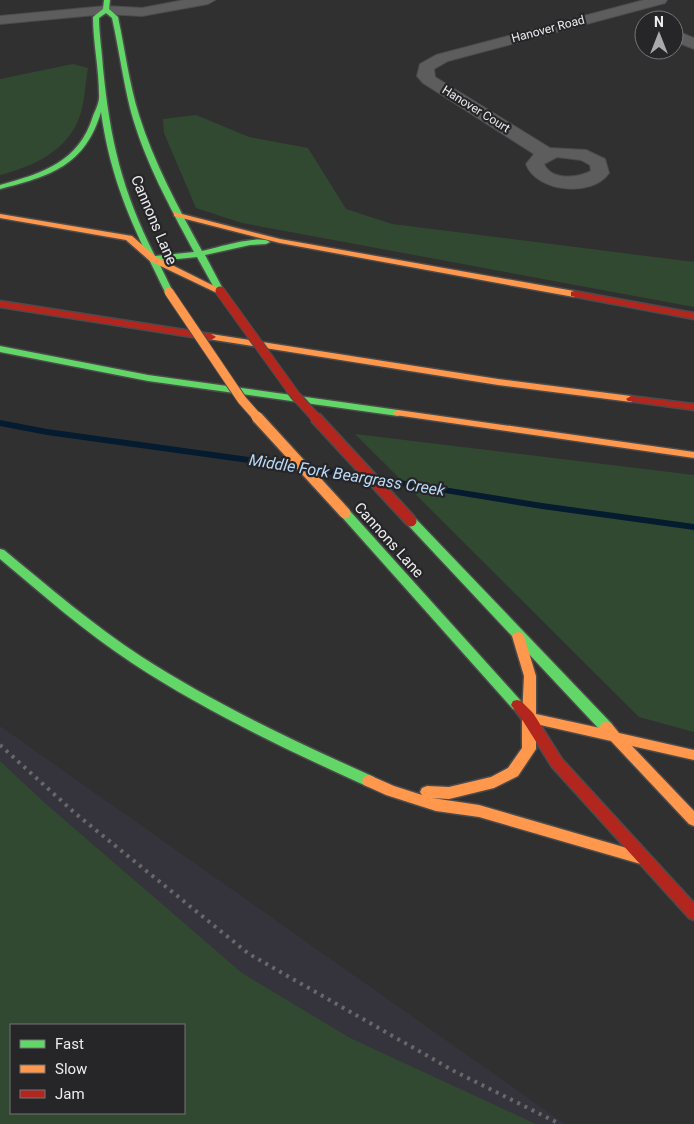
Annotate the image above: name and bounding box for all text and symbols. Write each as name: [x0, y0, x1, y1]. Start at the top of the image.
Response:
north arrow: [634, 10, 684, 60]
street label: Hanover Road: [510, 13, 586, 45]
text: N: [654, 14, 664, 30]
street label: Hanover Court: [440, 83, 512, 135]
street label: Cannons Lane: [127, 173, 181, 267]
water label: Middle Fork Beargrass Creek: [248, 450, 447, 500]
street label: Cannons Lane: [350, 499, 428, 581]
legend: [10, 1024, 185, 1114]
text: Fast: [55, 1035, 84, 1053]
text: Slow: [55, 1060, 87, 1078]
text: Jam: [55, 1085, 85, 1103]

